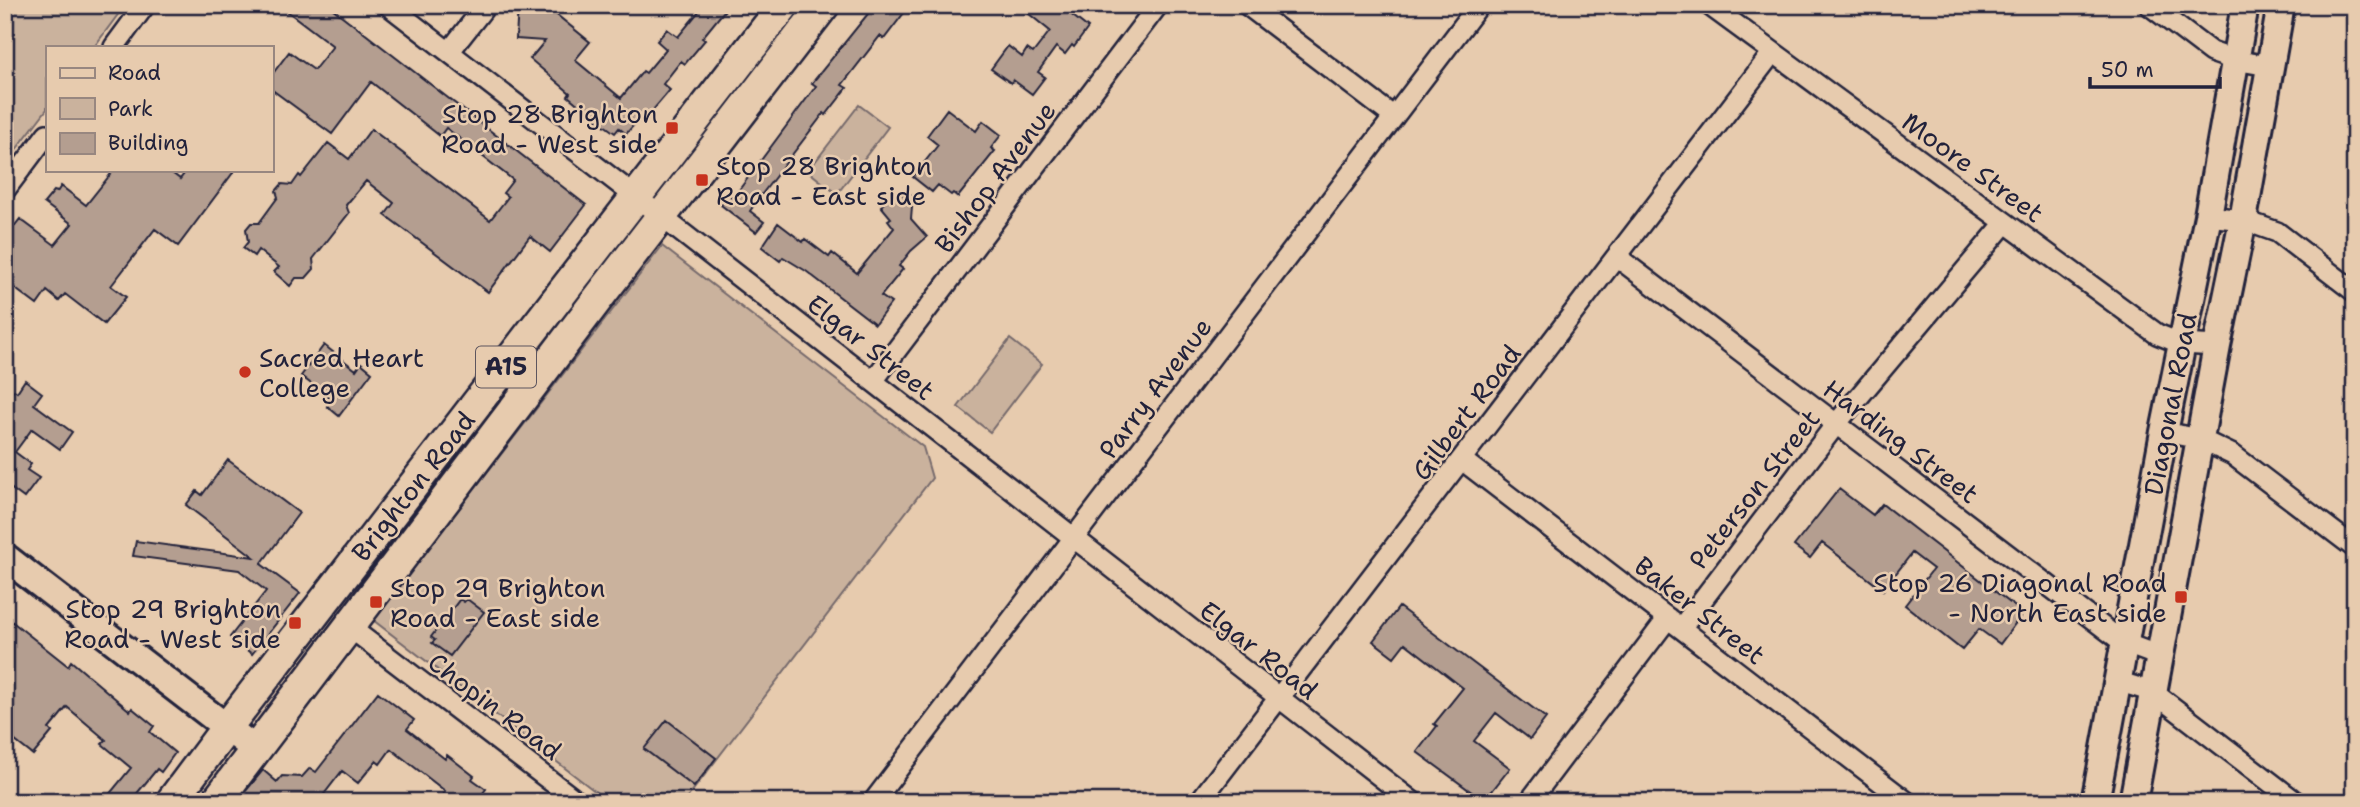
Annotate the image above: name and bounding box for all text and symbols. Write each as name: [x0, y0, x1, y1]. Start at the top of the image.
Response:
legend: [46, 46, 273, 172]
scale bar: [2090, 46, 2220, 90]
text: 50 m: [2101, 56, 2154, 84]
text: Road: [108, 59, 161, 87]
street label: Bishop Avenue: [926, 94, 1064, 260]
text: Park: [108, 95, 153, 123]
place label: Stop 28 Brighton Road - West side: [441, 96, 658, 161]
street label: Moore Street: [1895, 104, 2051, 230]
marker: Stop 28 Brighton Road - West side: [664, 120, 680, 136]
text: Building: [108, 129, 188, 157]
place label: Stop 28 Brighton Road - East side: [716, 148, 932, 213]
marker: Stop 28 Brighton Road - East side: [694, 172, 710, 188]
street label: Elgar Street: [800, 286, 942, 408]
street label: Parry Avenue: [1090, 310, 1220, 466]
street label: Diagonal Road: [2135, 310, 2205, 498]
street label: Gilbert Road: [1403, 337, 1529, 487]
place label: Sacred Heart College: [259, 340, 424, 405]
road number: A15: [476, 346, 536, 388]
marker: Sacred Heart College: [237, 364, 253, 380]
street label: Harding Street: [1816, 371, 1986, 511]
street label: Peterson Street: [1681, 402, 1827, 576]
street label: Brighton Road: [343, 404, 483, 568]
street label: Baker Street: [1627, 548, 1773, 672]
place label: Stop 26 Diagonal Road - North East side: [1873, 565, 2167, 630]
place label: Stop 29 Brighton Road - East side: [390, 570, 605, 635]
marker: Stop 26 Diagonal Road - North East side: [2173, 589, 2189, 605]
place label: Stop 29 Brighton Road - West side: [64, 591, 281, 656]
street label: Elgar Road: [1193, 593, 1325, 707]
marker: Stop 29 Brighton Road - East side: [368, 594, 384, 610]
marker: Stop 29 Brighton Road - West side: [287, 615, 303, 631]
street label: Chopin Road: [421, 644, 569, 768]

